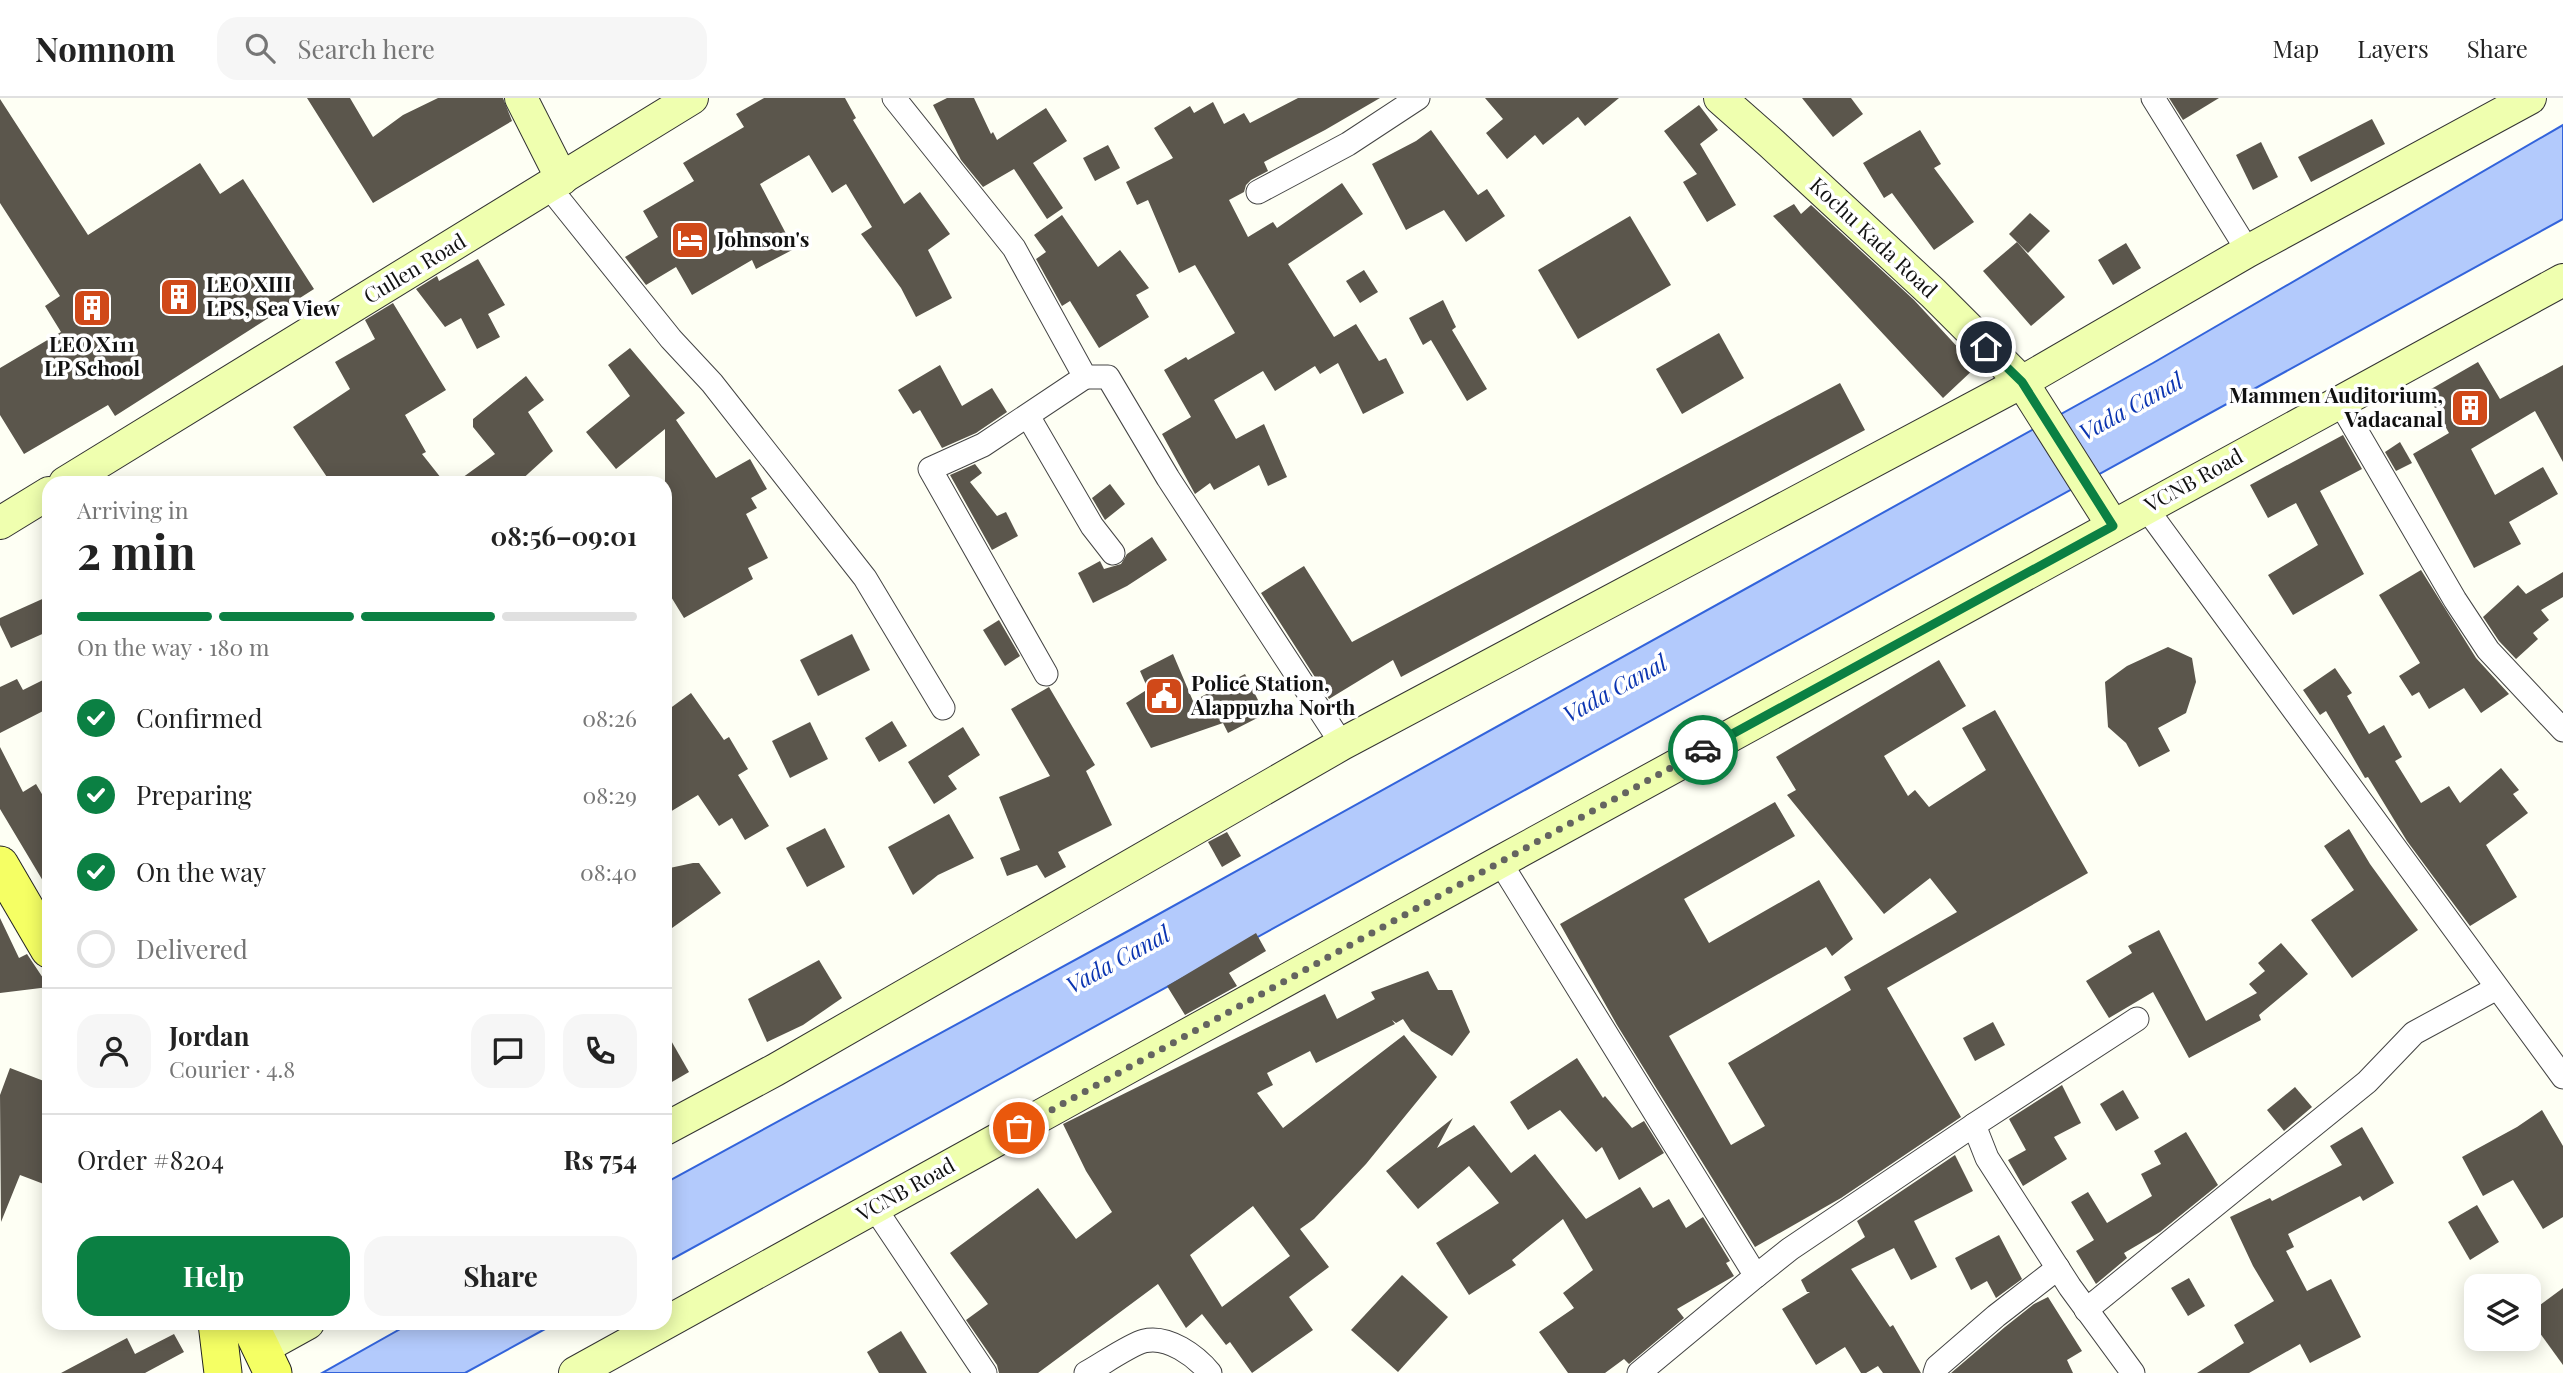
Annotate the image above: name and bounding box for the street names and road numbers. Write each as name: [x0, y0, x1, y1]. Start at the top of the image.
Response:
street label: Kochu Kada Road: [1805, 170, 1944, 303]
street label: Cullen Road: [358, 226, 470, 309]
street label: VCNB Road: [2138, 441, 2247, 518]
street label: VCNB Road: [850, 1150, 959, 1227]

